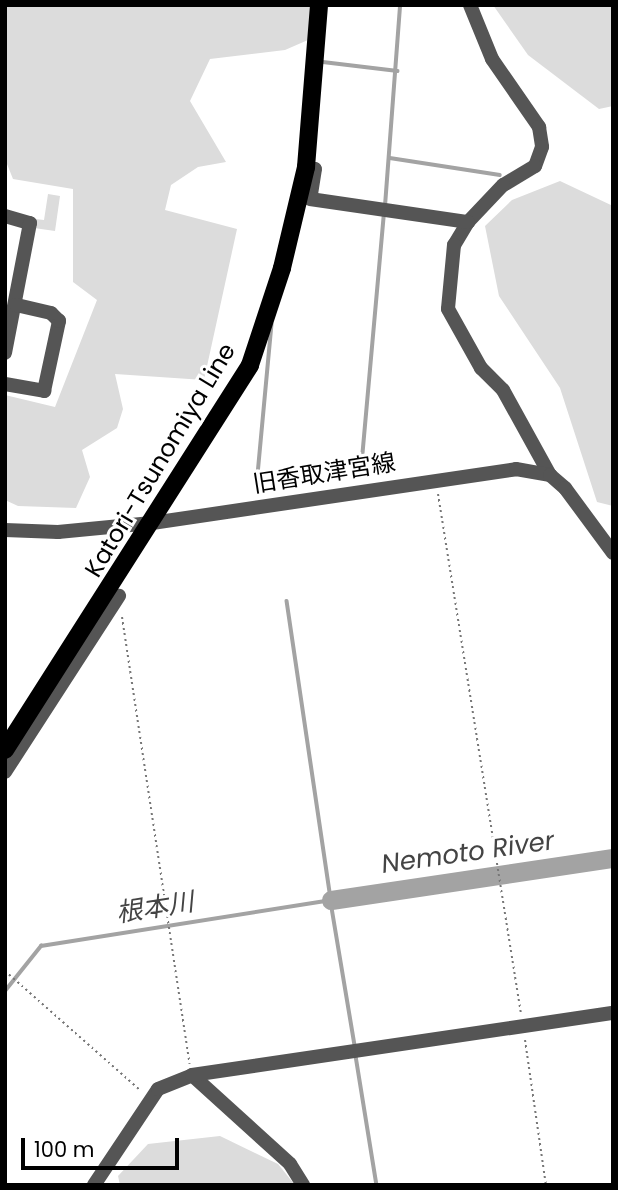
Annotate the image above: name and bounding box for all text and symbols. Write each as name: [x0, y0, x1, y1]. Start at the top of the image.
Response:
street label: Katori-Tsunomiya Line: [79, 338, 241, 582]
street label: 旧香取津宮線: [251, 448, 397, 498]
water label: Nemoto River: [380, 825, 556, 881]
water label: 根本川: [114, 886, 196, 930]
scale bar: [24, 1124, 182, 1168]
text: 100 m: [34, 1135, 94, 1164]

